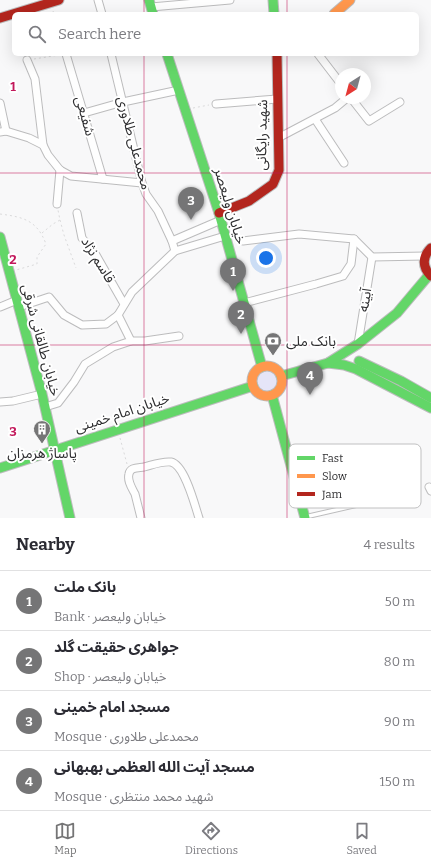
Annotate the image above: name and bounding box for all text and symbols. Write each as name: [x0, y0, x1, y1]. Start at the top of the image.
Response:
search box: [12, 12, 419, 56]
icon: search: [26, 23, 48, 45]
text: Search here: [58, 25, 141, 43]
north arrow: [335, 68, 371, 104]
text: 1: [10, 79, 16, 94]
street label: شفیعی: [71, 94, 99, 138]
street label: محمدعلی طلاوری: [113, 94, 155, 192]
street label: شهید رایگانی: [253, 99, 271, 171]
street label: خیابان ولیعصر: [210, 165, 250, 246]
pin: 3: [178, 187, 204, 220]
street label: قاسم نژاد: [76, 234, 119, 287]
your location: [256, 248, 276, 268]
text: 2: [9, 252, 17, 267]
pin: 1: [220, 258, 246, 291]
street label: خیابان طالقانی شرقی: [18, 282, 64, 398]
street label: آبینه: [355, 286, 375, 313]
pin: 2: [228, 301, 254, 334]
bank icon: بانک ملی: [263, 331, 283, 356]
place label: بانک ملی: [286, 333, 336, 350]
pin: 4: [297, 362, 323, 395]
street label: خیابان امام خمینی: [72, 390, 172, 438]
building icon: پاساژ هرمزان: [32, 419, 52, 444]
text: 3: [9, 424, 17, 439]
legend: [289, 444, 421, 508]
place label: پاساژ هرمزان: [7, 445, 77, 463]
text: Fast: [322, 452, 343, 465]
text: Slow: [322, 470, 347, 483]
text: Jam: [321, 488, 342, 501]
text: Nearby: [16, 534, 75, 555]
text: 4 results: [363, 537, 415, 552]
text: بانک ملت: [54, 578, 116, 596]
text: 1: [26, 594, 32, 609]
text: 50 m: [385, 594, 415, 609]
text: Bank · خیابان ولیعصر: [54, 609, 166, 624]
text: جواهری حقیقت گلد: [54, 638, 179, 656]
text: 2: [25, 654, 33, 669]
text: 80 m: [384, 654, 415, 669]
text: Shop · خیابان ولیعصر: [54, 669, 166, 684]
text: مسجد امام خمینی: [54, 698, 170, 716]
text: 3: [25, 714, 33, 729]
text: 90 m: [384, 714, 415, 729]
text: Mosque · محمدعلی طلاوری: [54, 729, 199, 744]
text: مسجد آیت الله العظمی بهبهانی: [54, 758, 255, 776]
text: 4: [25, 774, 33, 789]
text: 150 m: [379, 774, 415, 789]
text: Mosque · شهید محمد منتظری: [54, 789, 213, 804]
tab: Map: [54, 820, 76, 857]
tab: Directions: [185, 820, 238, 857]
tab: Saved: [346, 820, 377, 857]

